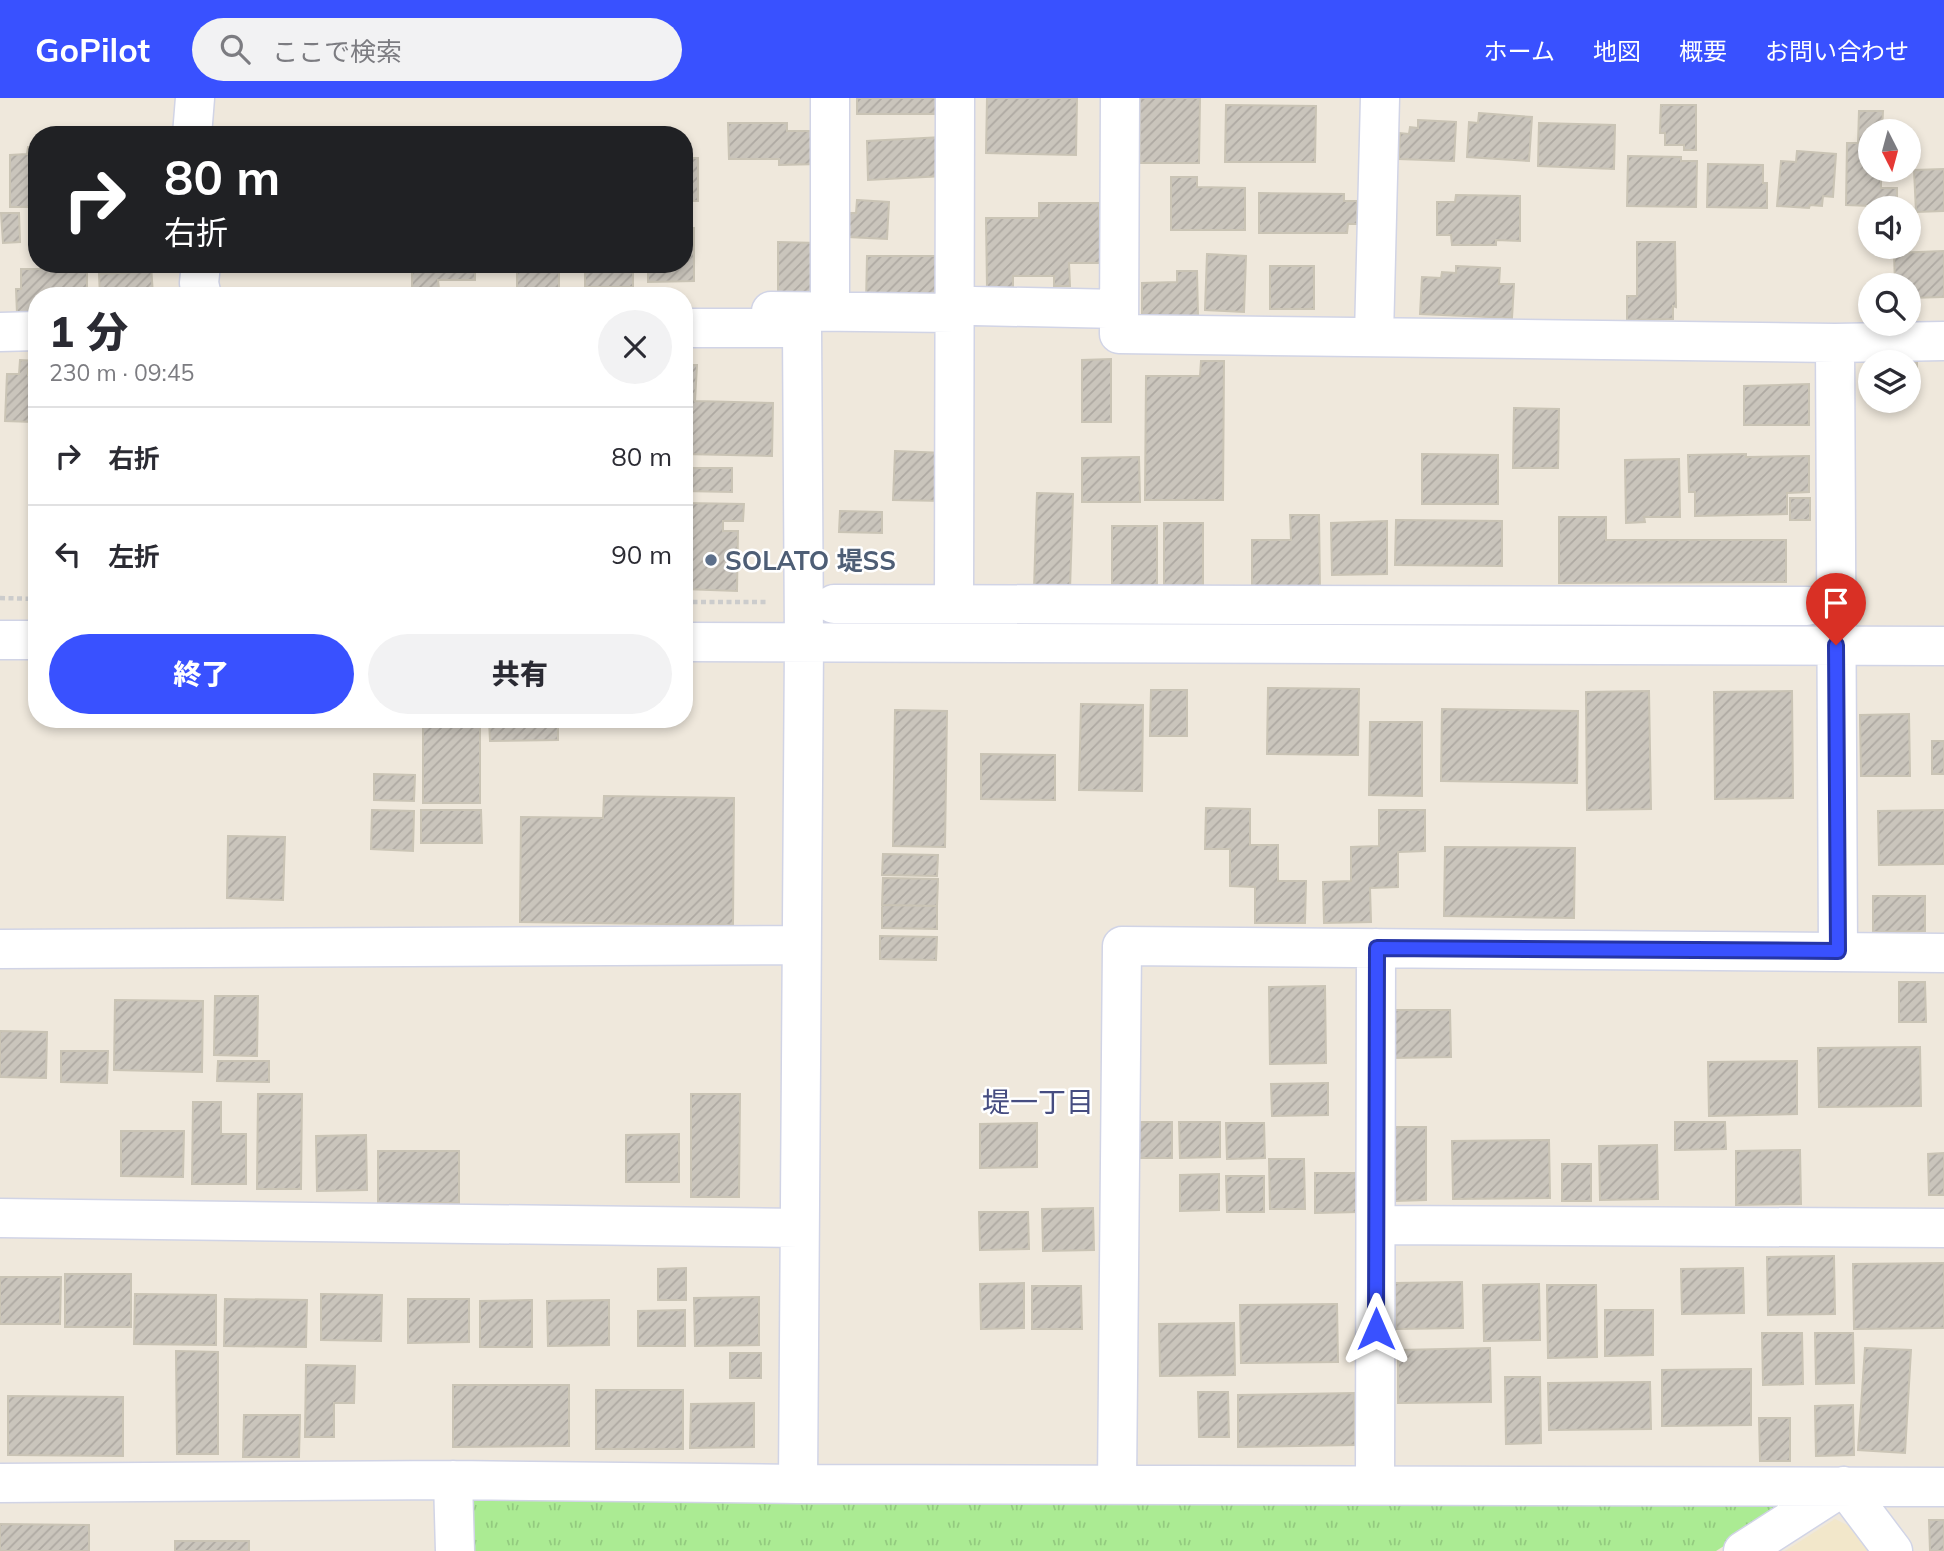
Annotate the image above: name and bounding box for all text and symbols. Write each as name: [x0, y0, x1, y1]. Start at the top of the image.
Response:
search box: [192, 18, 682, 81]
text: GoPilot: [35, 29, 150, 70]
icon: search: [216, 30, 254, 68]
text: ここで検索: [272, 35, 402, 68]
text: ホーム: [1484, 36, 1555, 66]
text: 地図: [1593, 36, 1641, 66]
text: 概要: [1679, 36, 1727, 66]
text: お問い合わせ: [1765, 36, 1909, 66]
north arrow: [1858, 119, 1922, 182]
map controls: [1858, 119, 1921, 413]
text: 80 m: [164, 146, 280, 207]
icon: right: [49, 154, 140, 245]
button: sound: [1858, 196, 1921, 259]
text: 右折: [164, 212, 228, 252]
button: search: [1858, 273, 1921, 336]
text: 1 分: [49, 305, 128, 358]
button: close: [598, 310, 672, 384]
button: layers: [1858, 350, 1921, 413]
text: 230 m · 09:45: [49, 358, 194, 387]
icon: right: [49, 437, 87, 475]
text: 80 m: [611, 440, 672, 473]
text: 右折: [108, 442, 160, 475]
icon: left: [49, 535, 87, 573]
text: 90 m: [611, 538, 672, 571]
text: 左折: [108, 540, 160, 573]
place label: SOLATO 堤SS: [725, 544, 896, 577]
marker: SOLATO 堤SS: [703, 552, 719, 568]
pin: [1806, 573, 1866, 645]
icon: arrive: [1817, 584, 1855, 622]
button: 終了: [49, 634, 354, 714]
button: 共有: [368, 634, 672, 714]
district label: 堤一丁目: [982, 1084, 1094, 1119]
position arrow: [1339, 1292, 1413, 1366]

